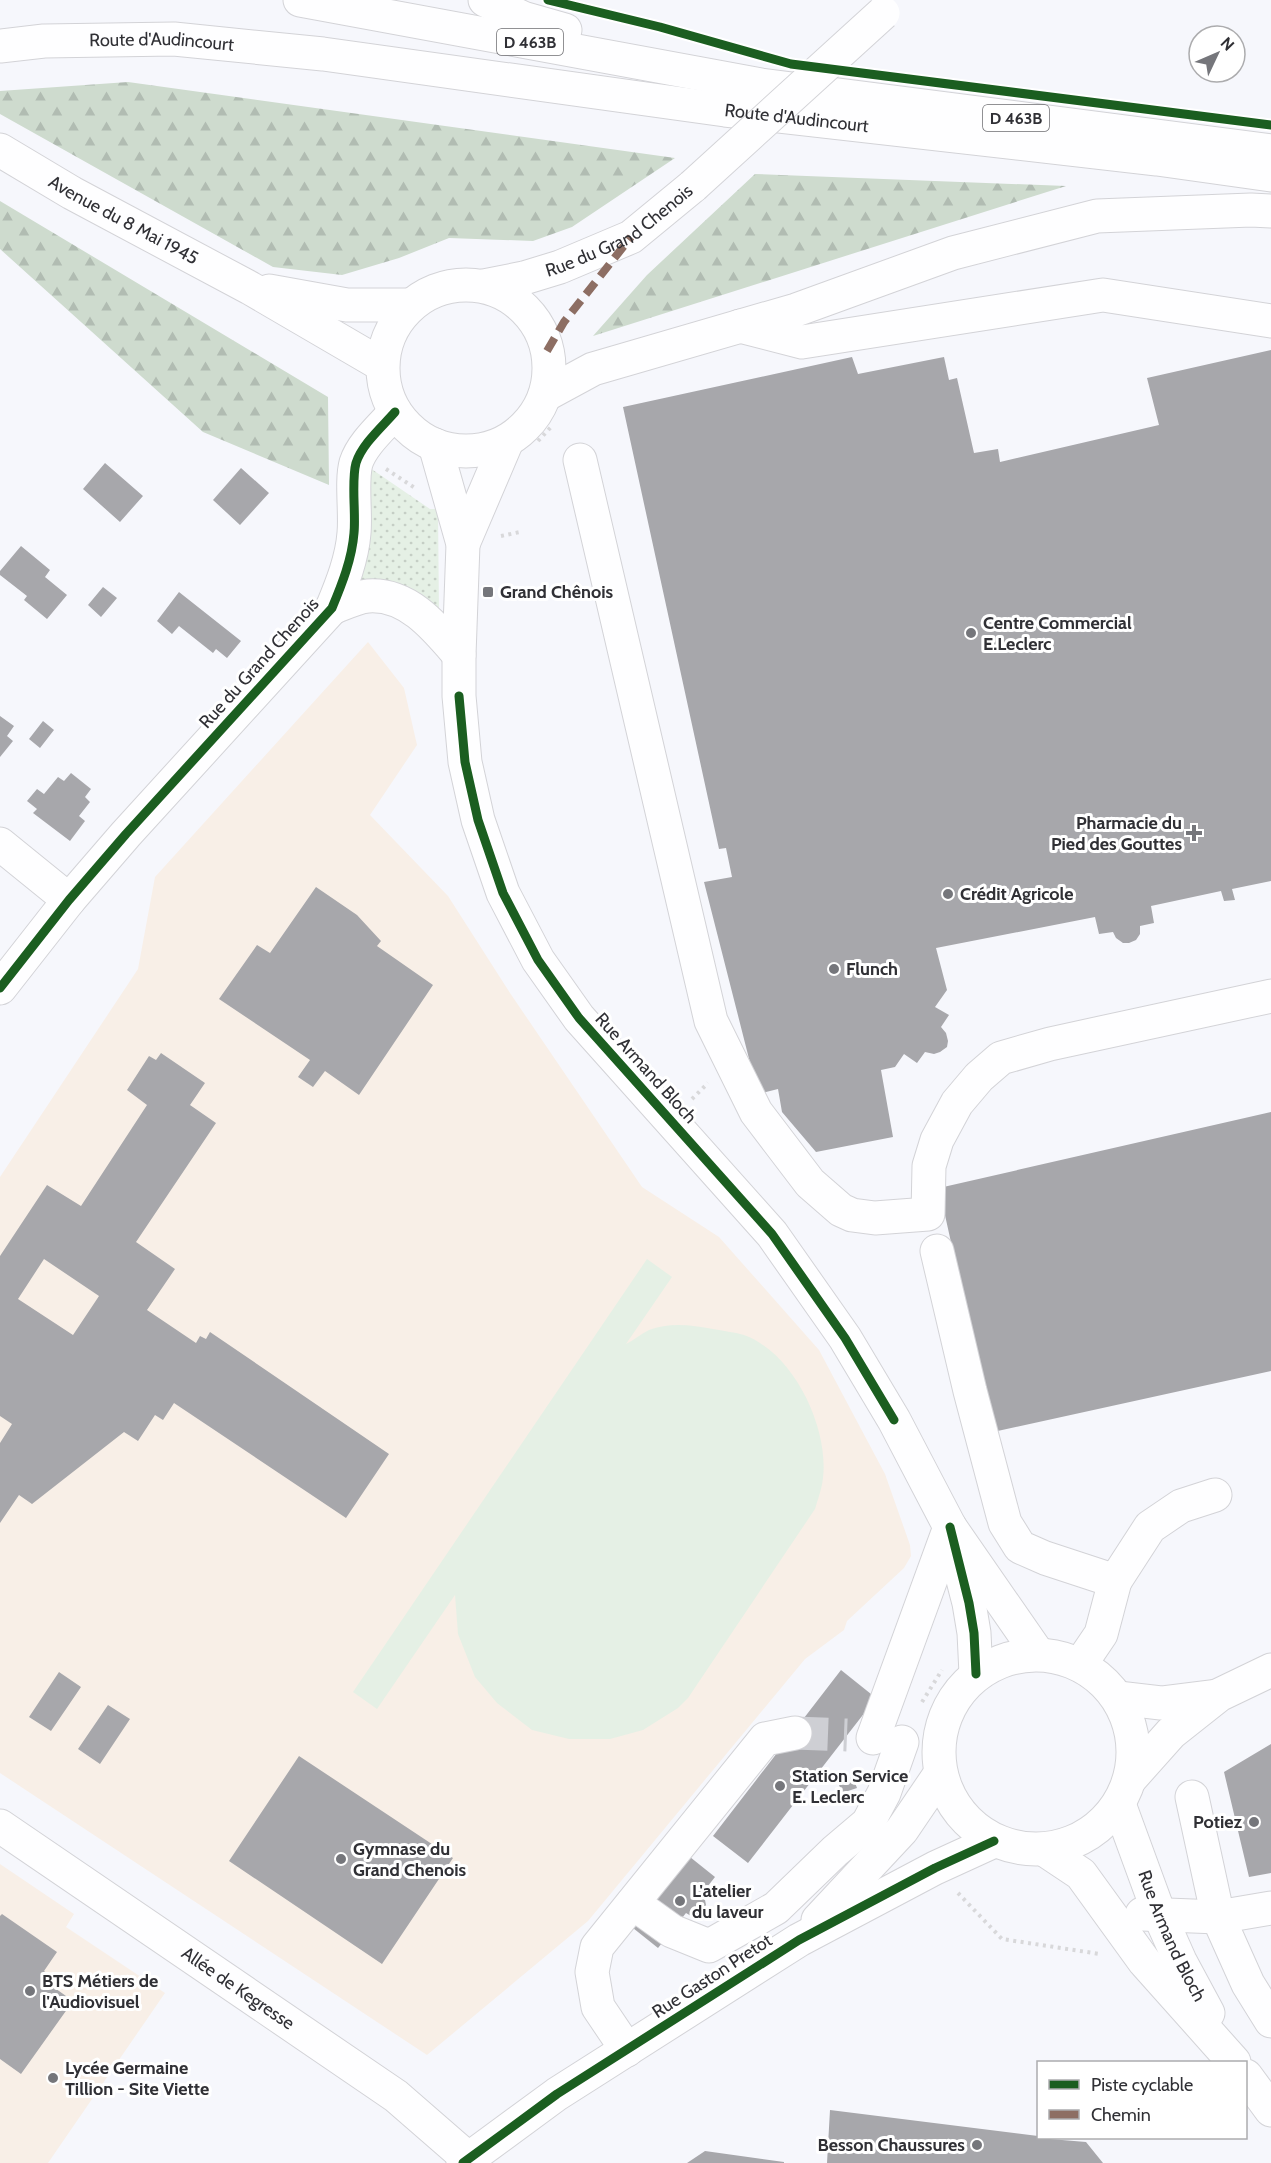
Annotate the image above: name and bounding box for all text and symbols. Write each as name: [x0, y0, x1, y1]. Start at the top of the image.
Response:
north arrow: [1187, 24, 1247, 84]
street label: Route d'Audincourt: [89, 28, 235, 56]
road number: D 463B: [497, 29, 563, 55]
text: N: [1217, 33, 1238, 55]
street label: Route d'Audincourt: [723, 99, 870, 137]
road number: D 463B: [983, 105, 1049, 131]
street label: Avenue du 8 Mai 1945: [45, 171, 202, 269]
street label: Rue du Grand Chenois: [543, 180, 697, 282]
place label: Grand Chênois: [500, 581, 614, 603]
marker: Grand Chênois: [481, 585, 495, 599]
street label: Rue du Grand Chenois: [194, 593, 324, 733]
place label: Centre Commercial E.Leclerc: [983, 612, 1132, 655]
marker: Centre Commercial E.Leclerc: [964, 626, 978, 640]
place label: Pharmacie du Pied des Gouttes: [1051, 812, 1182, 855]
marker: Pharmacie du Pied des Gouttes: [1187, 826, 1201, 840]
place label: Crédit Agricole: [960, 883, 1074, 905]
marker: Crédit Agricole: [941, 887, 955, 901]
place label: Flunch: [846, 958, 898, 980]
marker: Flunch: [827, 962, 841, 976]
street label: Rue Armand Bloch: [591, 1008, 701, 1128]
place label: Station Service E. Leclerc: [792, 1765, 908, 1808]
marker: Station Service E. Leclerc: [773, 1779, 787, 1793]
place label: Potiez: [1193, 1811, 1242, 1833]
marker: Potiez: [1247, 1815, 1261, 1829]
place label: Gymnase du Grand Chenois: [353, 1838, 467, 1881]
marker: Gymnase du Grand Chenois: [334, 1852, 348, 1866]
street label: Rue Armand Bloch: [1133, 1867, 1211, 2005]
place label: L'atelier du laveur: [692, 1880, 764, 1923]
marker: L'atelier du laveur: [673, 1894, 687, 1908]
street label: Rue Gaston Pretot: [648, 1929, 776, 2023]
street label: Allée de Kegresse: [177, 1942, 299, 2034]
place label: BTS Métiers de l'Audiovisuel: [42, 1970, 158, 2013]
marker: BTS Métiers de l'Audiovisuel: [23, 1984, 37, 1998]
place label: Lycée Germaine Tillion - Site Viette: [65, 2057, 209, 2100]
legend: [1037, 2061, 1247, 2139]
marker: Lycée Germaine Tillion - Site Viette: [46, 2071, 60, 2085]
text: Piste cyclable: [1091, 2074, 1193, 2096]
text: Chemin: [1091, 2104, 1151, 2126]
place label: Besson Chaussures: [817, 2134, 965, 2156]
marker: Besson Chaussures: [970, 2138, 984, 2152]

